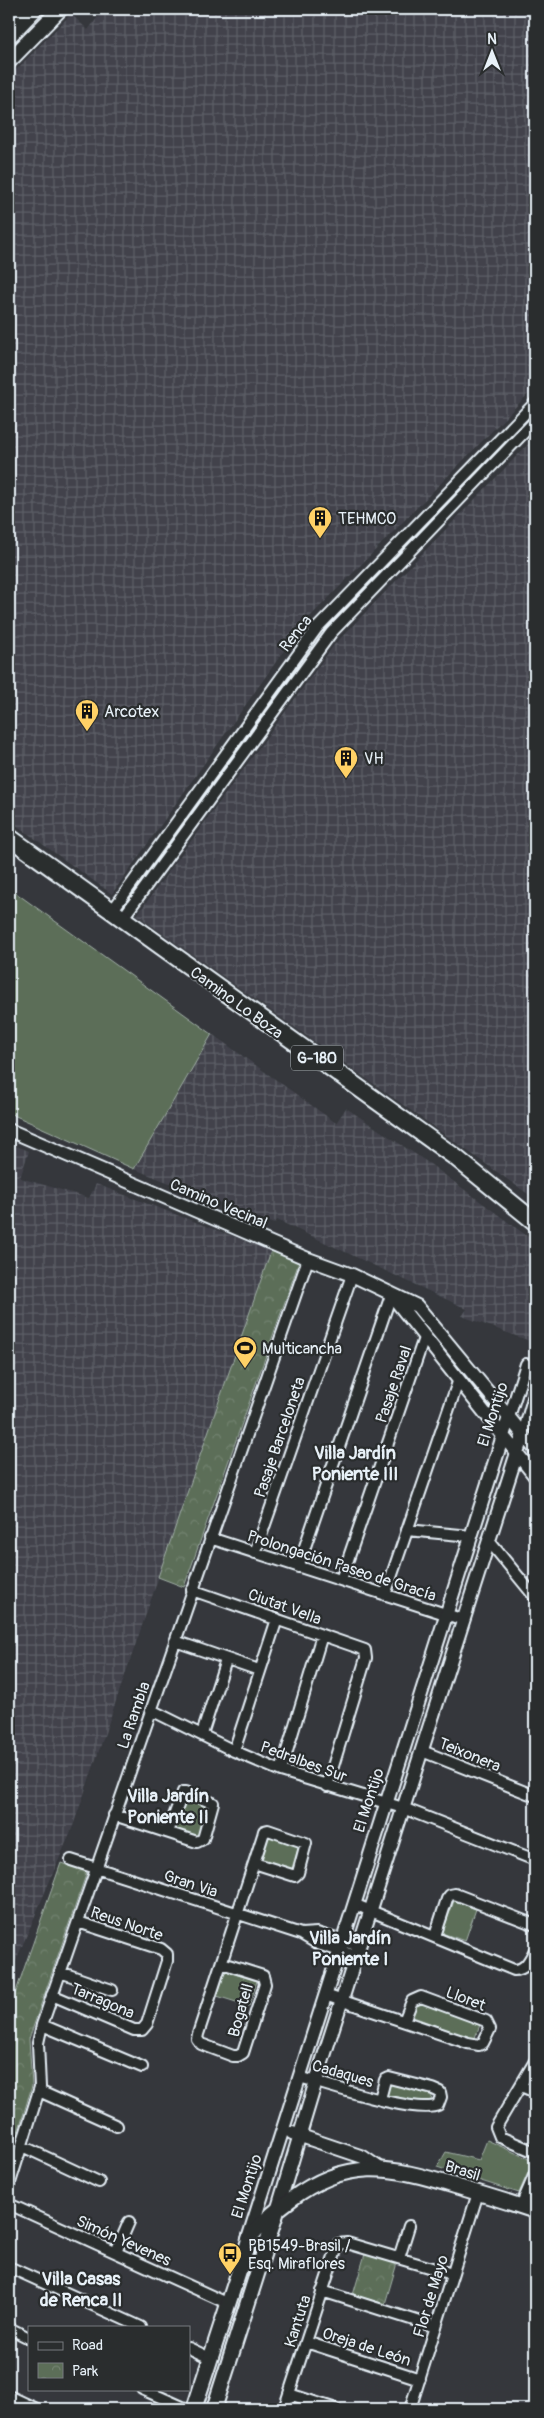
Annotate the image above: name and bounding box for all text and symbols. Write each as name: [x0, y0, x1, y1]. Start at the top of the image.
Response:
north arrow: [466, 28, 516, 78]
text: N: [487, 31, 497, 48]
building icon: TEHMCO: [307, 505, 333, 539]
place label: TEHMCO: [338, 509, 396, 529]
street label: Renca: [275, 611, 316, 656]
building icon: Arcotex: [74, 698, 100, 732]
place label: Arcotex: [104, 702, 159, 722]
building icon: VH: [333, 745, 359, 779]
place label: VH: [364, 749, 384, 769]
street label: Camino Lo Boza: [186, 962, 287, 1043]
road number: G-180: [291, 1046, 343, 1070]
street label: Camino Vecinal: [167, 1174, 270, 1233]
sports icon: Multicancha: [232, 1335, 258, 1369]
place label: Multicancha: [262, 1339, 342, 1359]
street label: Pasaje Raval: [371, 1343, 416, 1426]
street label: Pasaje Barceloneta: [250, 1374, 310, 1500]
street label: El Montijo: [473, 1379, 513, 1449]
district label: Villa Jardín Poniente III: [312, 1442, 398, 1486]
street label: Prolongación Paseo de Gracía: [245, 1526, 439, 1606]
street label: Ciutat Vella: [245, 1584, 324, 1629]
street label: La Rambla: [113, 1679, 155, 1752]
street label: Teixonera: [436, 1733, 504, 1776]
street label: Pedralbes Sur: [257, 1737, 350, 1787]
street label: El Montijo: [349, 1765, 389, 1835]
district label: Villa Jardín Poniente II: [127, 1785, 209, 1829]
street label: Gran Via: [161, 1866, 220, 1902]
street label: Reus Norte: [88, 1902, 166, 1946]
district label: Villa Jardín Poniente I: [309, 1927, 391, 1971]
street label: Tarragona: [68, 1979, 137, 2023]
street label: Bogatell: [224, 1981, 258, 2039]
street label: Lloret: [443, 1982, 489, 2016]
street label: Cadaques: [310, 2056, 376, 2092]
street label: El Montijo: [227, 2151, 267, 2221]
street label: Brasil: [443, 2156, 483, 2186]
street label: Simón Yevenes: [73, 2211, 174, 2271]
place label: PB1549-Brasil / Esq. Miraflores: [248, 2236, 351, 2274]
bus stop icon: PB1549-Brasil / Esq. Miraflores: [217, 2241, 243, 2275]
street label: Flor de Mayo: [409, 2252, 453, 2340]
district label: Villa Casas de Renca II: [40, 2268, 122, 2312]
street label: Kantuta: [280, 2293, 316, 2350]
street label: Oreja de León: [320, 2323, 414, 2371]
legend: [28, 2326, 190, 2390]
text: Road: [72, 2336, 103, 2355]
text: Park: [72, 2362, 99, 2381]

